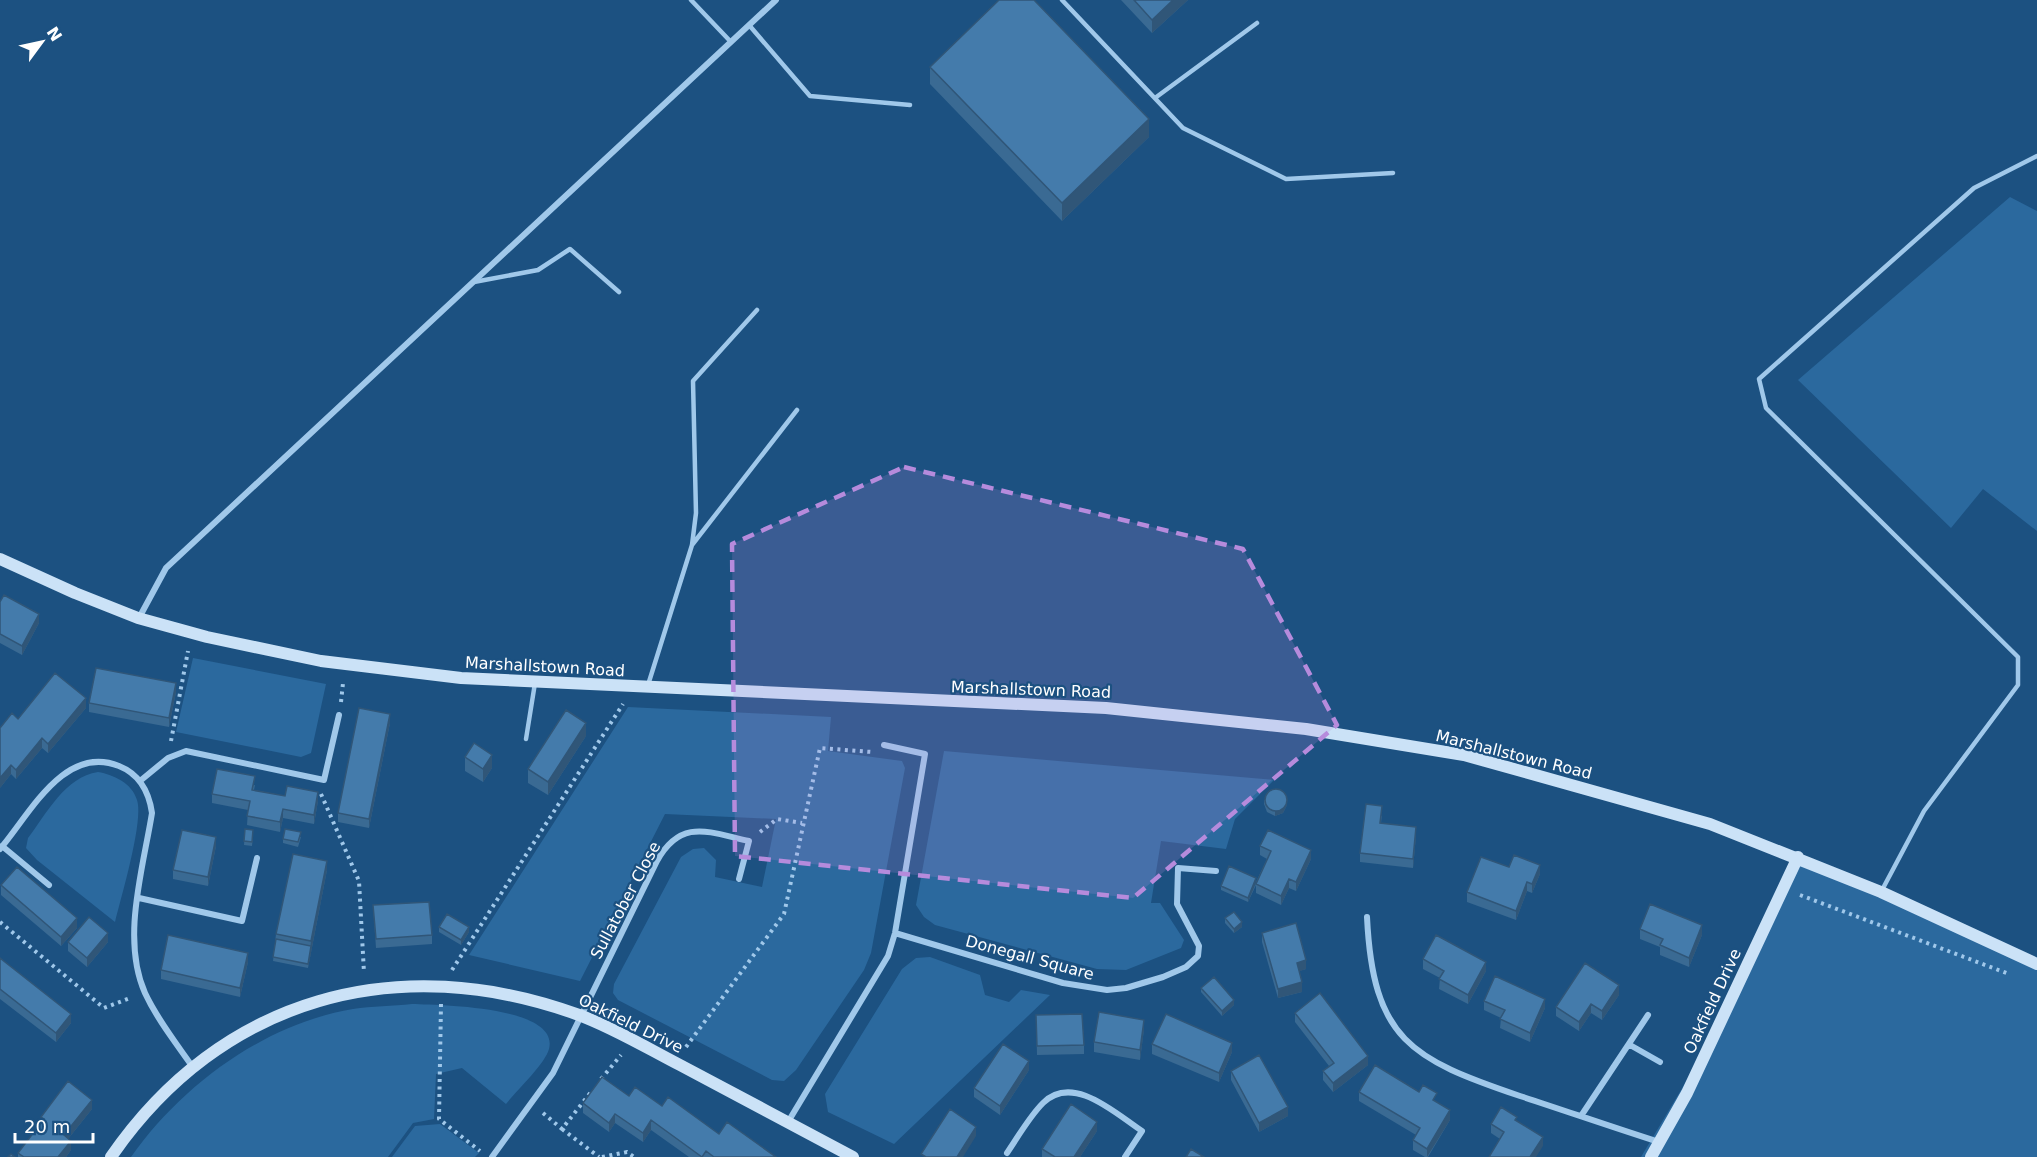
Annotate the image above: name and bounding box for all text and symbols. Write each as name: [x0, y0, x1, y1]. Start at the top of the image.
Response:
north arrow: [12, 12, 72, 72]
text: N: [43, 23, 66, 45]
street label: Marshallstown Road: [464, 653, 625, 680]
street label: Marshallstown Road: [951, 677, 1111, 702]
street label: Marshallstown Road: [1434, 726, 1594, 783]
street label: Sullatober Close: [586, 838, 664, 962]
street label: Donegall Square: [963, 931, 1096, 984]
street label: Oakfield Drive: [1680, 946, 1745, 1057]
street label: Oakfield Drive: [575, 990, 686, 1057]
scale bar: [15, 1106, 93, 1144]
text: 20 m: [24, 1116, 70, 1137]

